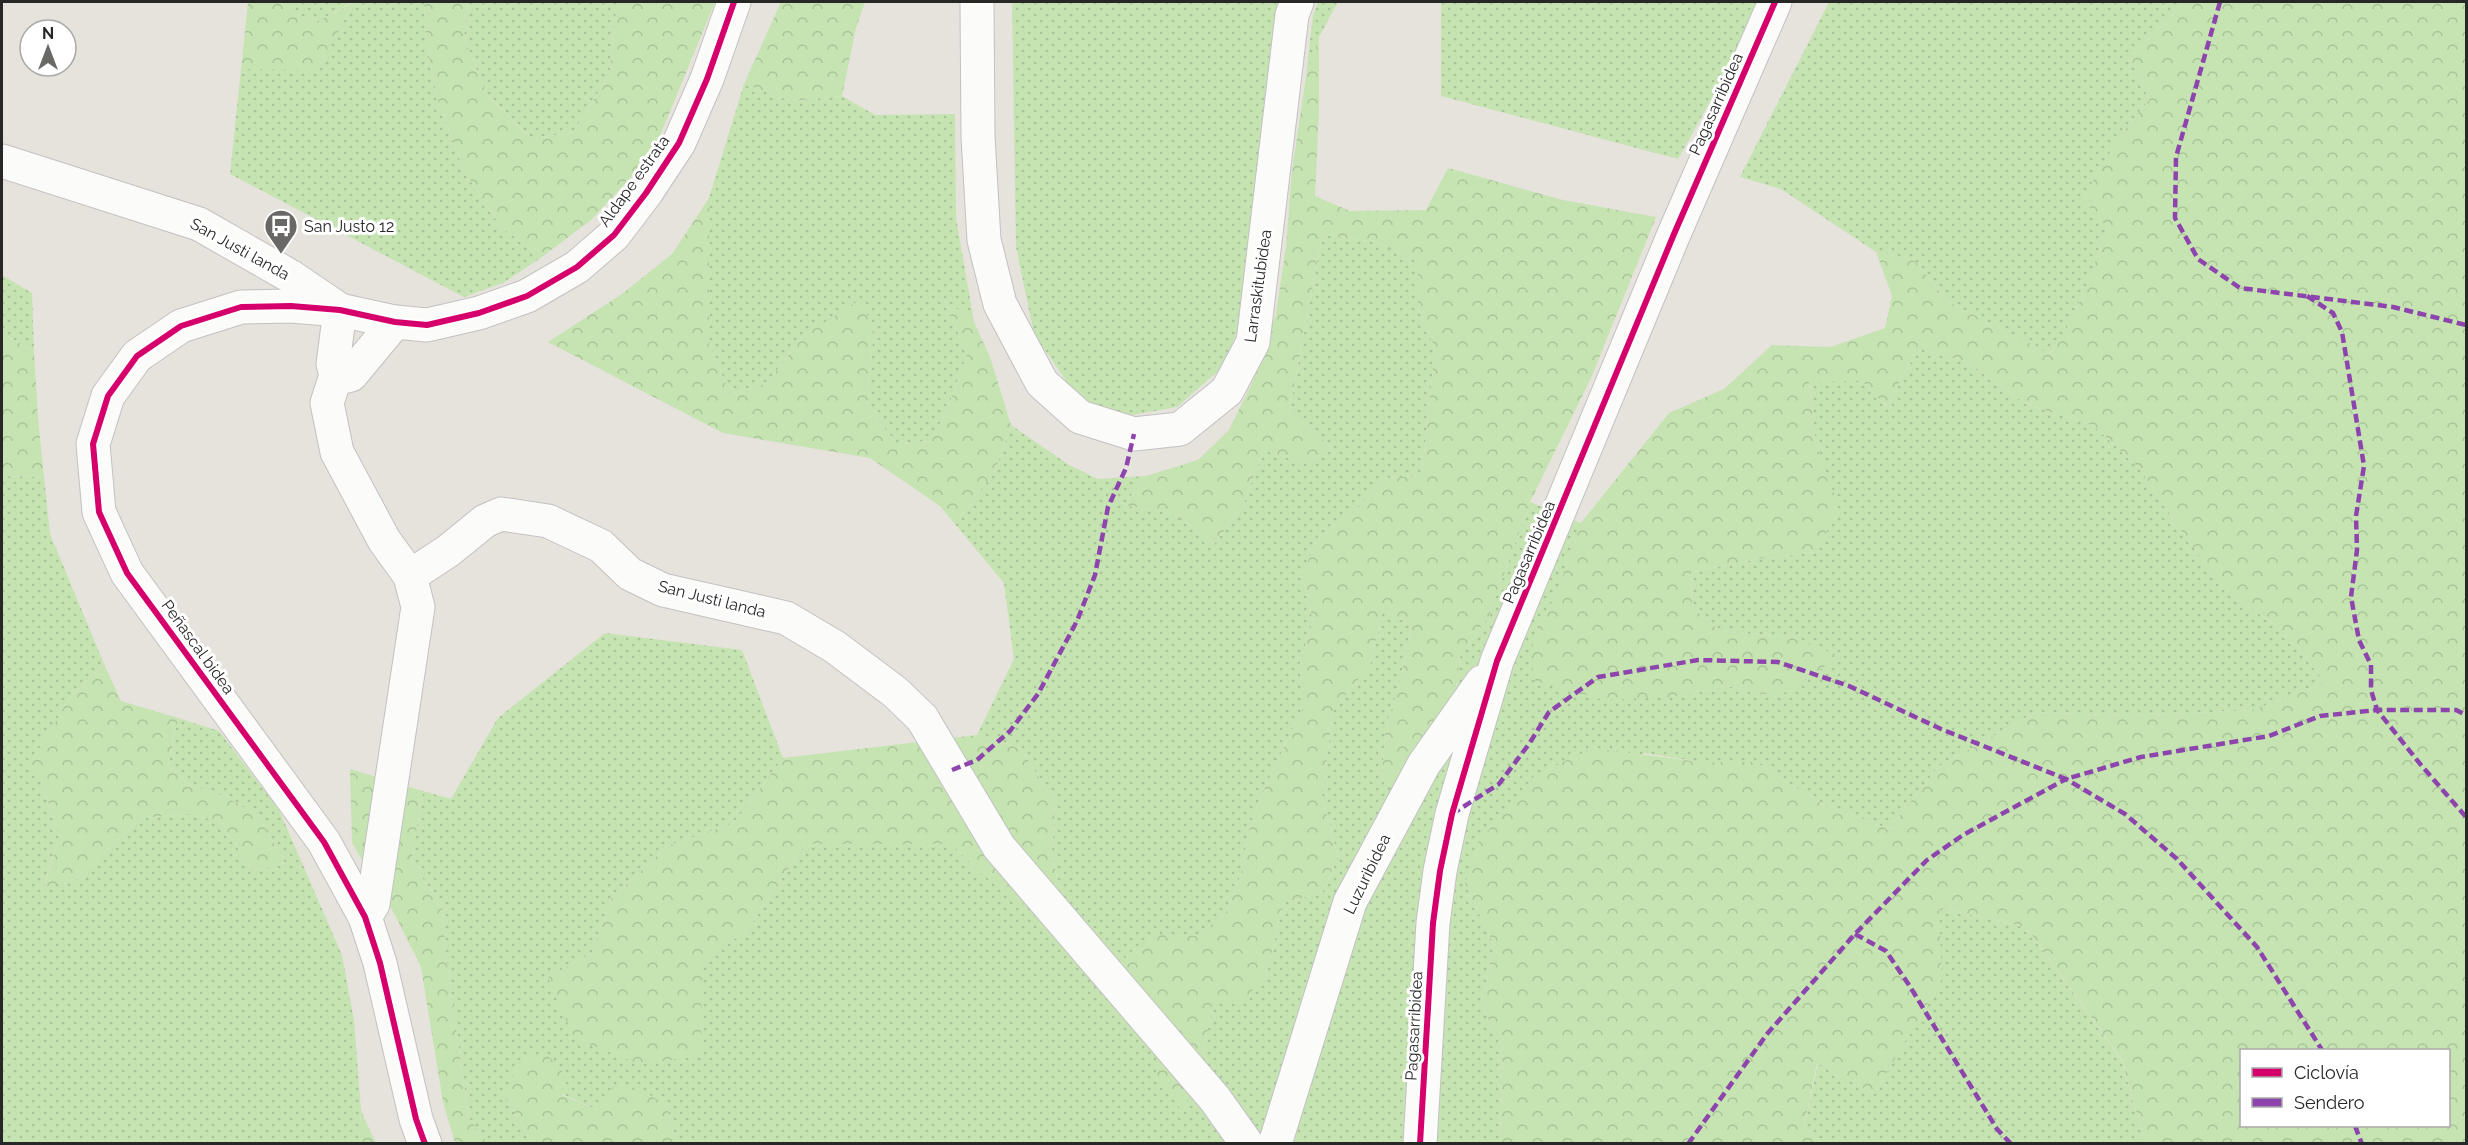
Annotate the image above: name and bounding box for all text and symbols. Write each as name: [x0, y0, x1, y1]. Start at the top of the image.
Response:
north arrow: [18, 18, 78, 78]
text: N: [42, 24, 54, 43]
street label: Pagasarribidea: [1685, 50, 1747, 158]
street label: Aldape estrata: [595, 132, 673, 230]
bus stop icon: San Justo 12: [263, 208, 299, 255]
street label: San Justi landa: [187, 214, 293, 284]
place label: San Justo 12: [304, 217, 394, 236]
street label: Larraskitubidea: [1241, 228, 1275, 344]
street label: Pagasarribidea: [1499, 498, 1559, 606]
street label: San Justi landa: [656, 576, 768, 622]
street label: Peñascal bidea: [157, 596, 239, 698]
street label: Luzuribidea: [1339, 831, 1395, 917]
street label: Pagasarribidea: [1402, 971, 1426, 1081]
legend: [2240, 1049, 2450, 1127]
text: Ciclovía: [2294, 1062, 2359, 1083]
text: Sendero: [2294, 1092, 2365, 1113]

